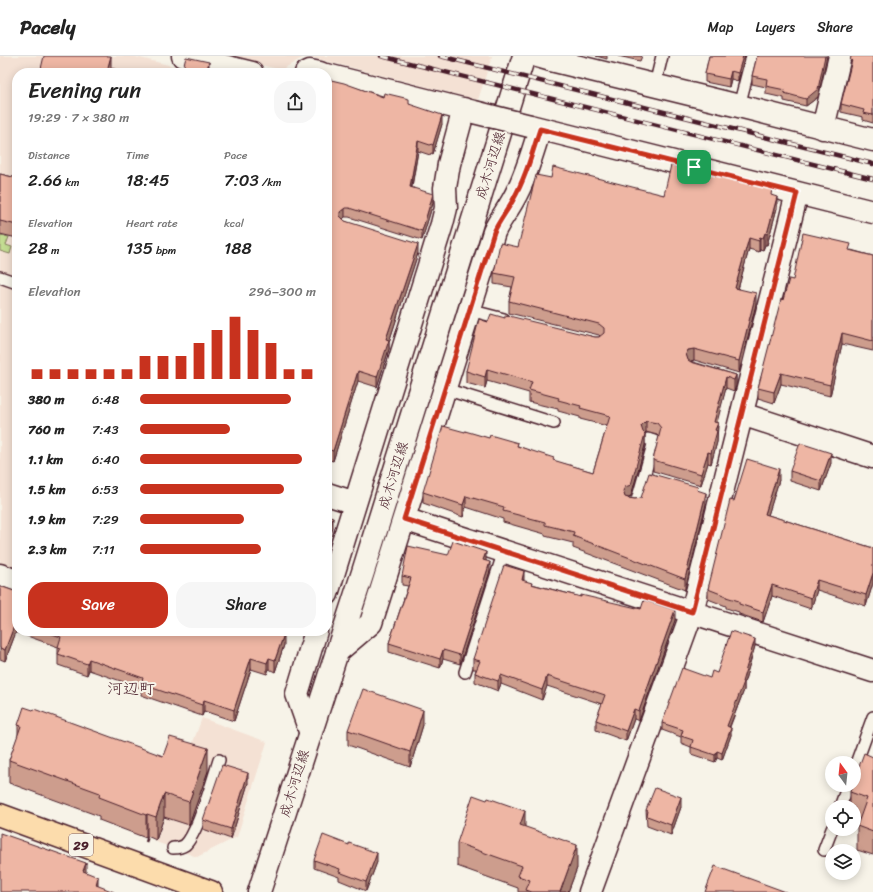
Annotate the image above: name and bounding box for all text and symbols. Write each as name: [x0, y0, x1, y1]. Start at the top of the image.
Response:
text: Pacely: [20, 11, 75, 44]
text: Map: [708, 15, 733, 40]
text: Layers: [755, 15, 795, 40]
text: Share: [817, 15, 853, 40]
text: Evening run: [28, 71, 141, 110]
button: share: [274, 81, 316, 123]
text: 19:29 · 7 × 380 m: [28, 106, 129, 129]
street label: 成木河辺線: [468, 128, 513, 202]
text: Distance: [28, 146, 70, 165]
text: Time: [126, 146, 149, 165]
text: Pace: [224, 146, 247, 165]
pin: [677, 150, 711, 184]
icon: arrive: [683, 156, 705, 178]
text: 2.66: [28, 165, 62, 195]
text: 18:45: [126, 165, 170, 195]
text: 7:03: [224, 165, 259, 195]
text: km: [62, 173, 79, 192]
text: /km: [259, 173, 282, 192]
text: Elevation: [28, 214, 73, 233]
text: Heart rate: [126, 214, 178, 233]
text: kcal: [224, 214, 244, 233]
text: 28: [28, 233, 48, 263]
text: 135: [126, 233, 153, 263]
text: 188: [224, 233, 252, 263]
text: m: [48, 241, 59, 260]
text: bpm: [153, 241, 176, 260]
text: Elevation: [28, 280, 81, 303]
text: 296–300 m: [249, 280, 316, 303]
text: 380 m: [28, 388, 65, 411]
text: 6:48: [92, 388, 119, 411]
text: 760 m: [28, 418, 64, 441]
text: 7:43: [92, 418, 119, 441]
street label: 成木河辺線: [371, 438, 416, 512]
text: 1.1 km: [28, 448, 63, 471]
text: 6:40: [92, 448, 120, 471]
text: 1.5 km: [28, 478, 66, 501]
text: 6:53: [92, 478, 118, 501]
text: 1.9 km: [28, 508, 66, 531]
text: 7:29: [92, 508, 119, 531]
text: 2.3 km: [28, 538, 67, 561]
text: 7:11: [92, 538, 115, 561]
button: Save: [28, 582, 168, 628]
button: Share: [176, 582, 316, 628]
district label: 河辺町: [107, 674, 155, 703]
street label: 成木河辺線: [272, 746, 317, 820]
north arrow: [825, 756, 861, 792]
map controls: [825, 756, 861, 880]
button: locate: [825, 800, 861, 836]
road number: 29: [69, 834, 93, 856]
button: layers: [825, 844, 861, 880]

